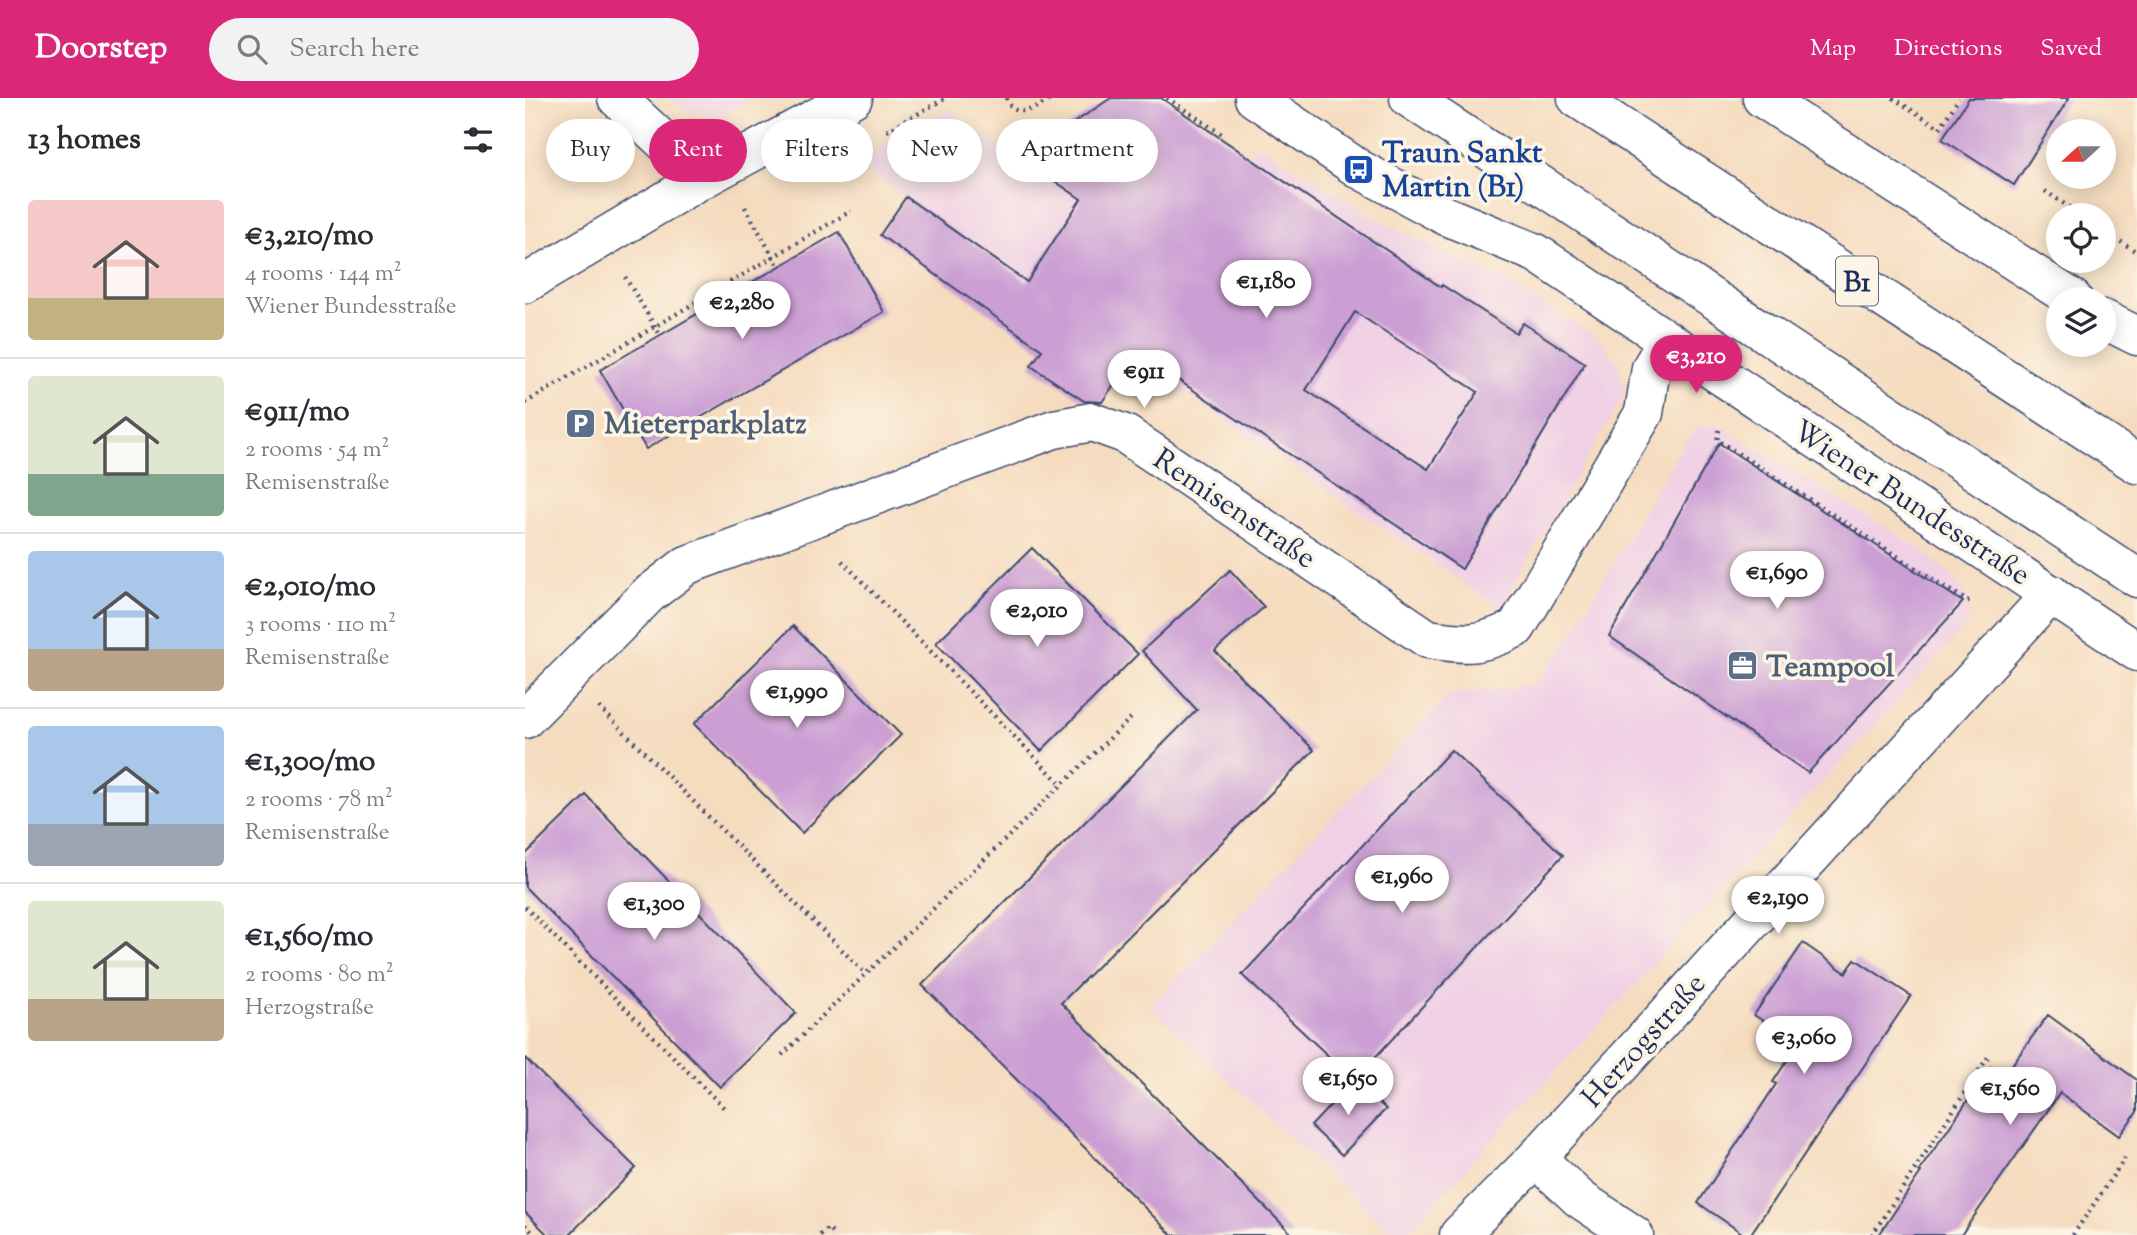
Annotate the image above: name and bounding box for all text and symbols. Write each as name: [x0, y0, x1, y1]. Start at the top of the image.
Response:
search box: [209, 18, 699, 81]
text: Doorstep: [35, 25, 167, 73]
icon: search: [233, 30, 271, 68]
text: Search here: [289, 31, 420, 68]
text: Map: [1810, 32, 1856, 66]
text: Directions: [1894, 32, 2002, 66]
text: Saved: [2040, 32, 2102, 66]
text: 13 homes: [28, 119, 141, 162]
chip: Buy: [546, 119, 635, 182]
chip: Rent: [649, 119, 747, 182]
chip: Filters: [761, 119, 873, 182]
chip: New: [887, 119, 982, 182]
chip: Apartment: [996, 119, 1158, 182]
north arrow: [2046, 119, 2116, 189]
map controls: [2046, 119, 2116, 357]
icon: filters: [459, 121, 497, 159]
place label: Traun Sankt Martin (B1): [1382, 133, 1543, 210]
bus stop icon: Traun Sankt Martin (B1): [1342, 152, 1376, 186]
button: locate: [2046, 203, 2116, 273]
text: €3,210/mo: [245, 215, 374, 258]
icon: home: [84, 228, 168, 312]
road number: B1: [1836, 256, 1878, 306]
text: 4 rooms · 144 m²: [245, 258, 402, 291]
pin: €1,180: [1209, 260, 1323, 320]
text: €1,180: [1236, 266, 1296, 299]
pin: €2,280: [685, 282, 799, 341]
text: €2,280: [710, 287, 774, 320]
button: layers: [2046, 287, 2116, 357]
text: Wiener Bundesstraße: [245, 291, 457, 324]
pin: €3,210: [1639, 336, 1753, 395]
text: €3,210: [1666, 341, 1726, 374]
pin: €911: [1103, 350, 1185, 410]
text: €911: [1124, 356, 1164, 389]
text: €911/mo: [245, 391, 350, 434]
icon: home: [84, 404, 168, 488]
place label: Mieterparkplatz: [604, 404, 806, 447]
parking icon: Mieterparkplatz: [564, 406, 598, 440]
street label: Wiener Bundesstraße: [1783, 411, 2038, 597]
text: 2 rooms · 54 m²: [245, 434, 389, 467]
street label: Remisenstraße: [1143, 440, 1324, 581]
text: Remisenstraße: [245, 467, 389, 500]
pin: €1,690: [1720, 552, 1834, 611]
text: €1,690: [1746, 557, 1808, 590]
text: €2,010/mo: [245, 566, 376, 609]
icon: home: [84, 579, 168, 663]
pin: €2,010: [980, 589, 1094, 649]
text: €2,010: [1006, 595, 1068, 628]
text: 3 rooms · 110 m²: [245, 609, 396, 642]
text: Remisenstraße: [245, 642, 389, 675]
place label: Teampool: [1766, 647, 1895, 690]
office icon: Teampool: [1726, 649, 1760, 683]
pin: €1,990: [740, 670, 854, 730]
text: €1,990: [766, 676, 828, 709]
text: €1,300/mo: [245, 741, 375, 784]
icon: home: [84, 754, 168, 838]
text: 2 rooms · 78 m²: [245, 784, 393, 817]
text: Remisenstraße: [245, 817, 389, 850]
pin: €1,960: [1345, 856, 1459, 915]
text: €1,960: [1371, 861, 1433, 894]
pin: €2,190: [1721, 876, 1835, 936]
pin: €1,300: [597, 882, 711, 942]
text: €2,190: [1747, 882, 1809, 915]
text: €1,300: [623, 888, 685, 921]
text: €1,560/mo: [245, 916, 373, 959]
icon: home: [84, 929, 168, 1013]
text: 2 rooms · 80 m²: [245, 959, 393, 992]
street label: Herzogstraße: [1573, 965, 1717, 1119]
text: Herzogstraße: [245, 992, 374, 1025]
pin: €3,060: [1747, 1016, 1861, 1076]
text: €3,060: [1772, 1022, 1836, 1055]
pin: €1,650: [1291, 1058, 1405, 1117]
text: €1,650: [1319, 1063, 1377, 1096]
pin: €1,560: [1953, 1068, 2067, 1127]
text: €1,560: [1980, 1073, 2040, 1106]

